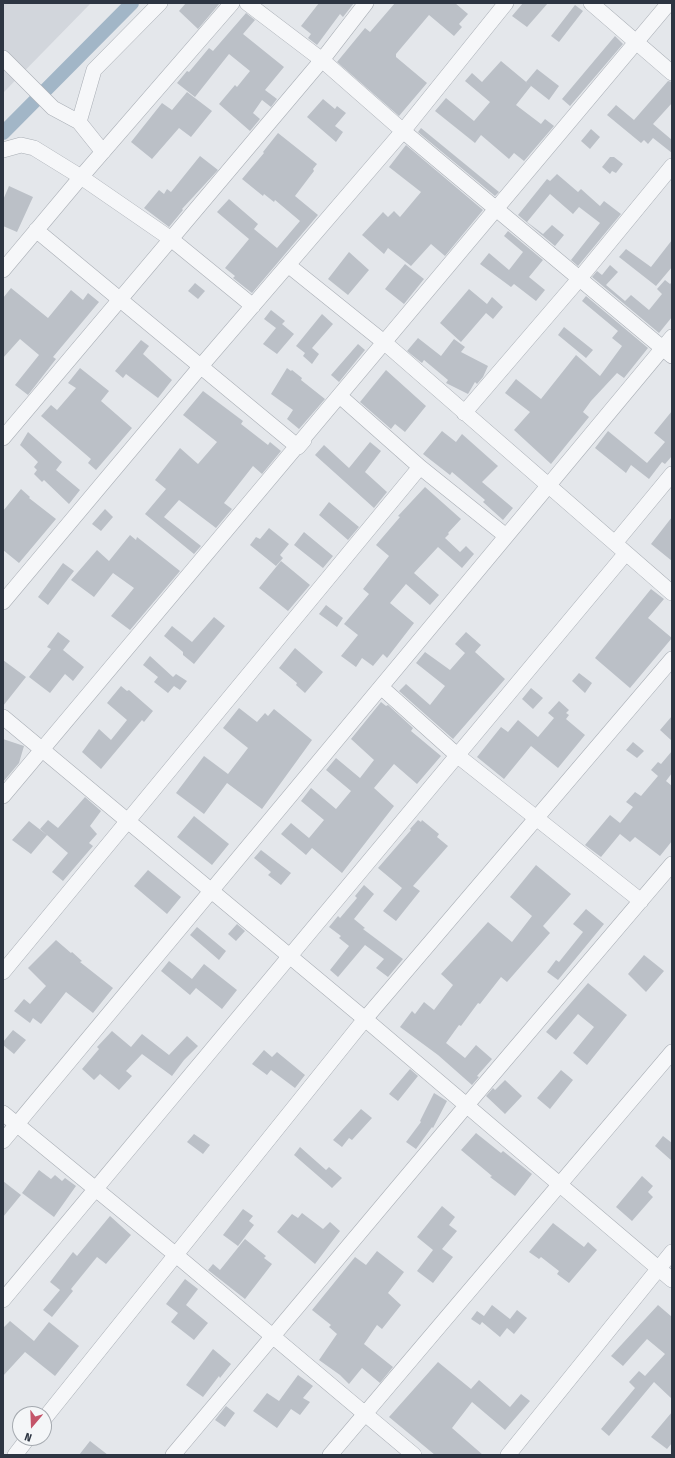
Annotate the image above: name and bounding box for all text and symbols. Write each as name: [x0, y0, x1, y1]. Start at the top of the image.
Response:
north arrow: [12, 1406, 52, 1446]
text: N: [23, 1430, 33, 1444]

